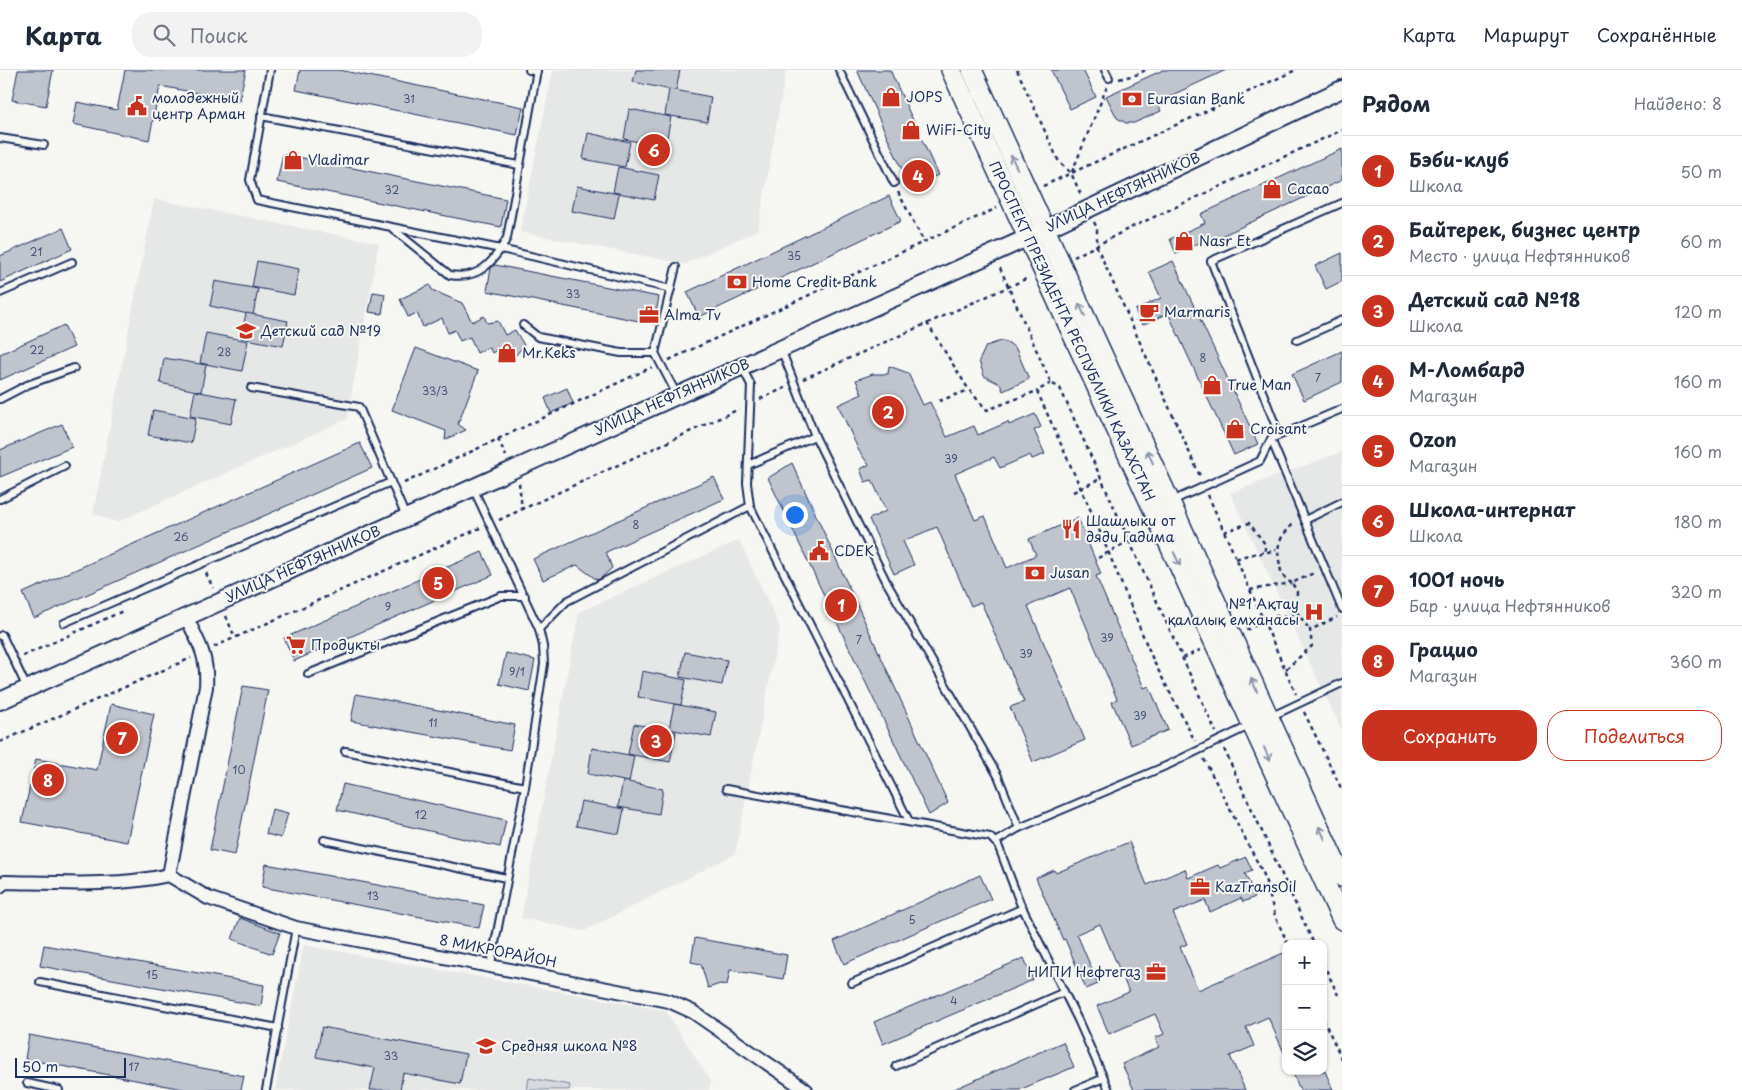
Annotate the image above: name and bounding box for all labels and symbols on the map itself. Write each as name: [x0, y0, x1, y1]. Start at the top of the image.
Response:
shop icon: JOPS: [880, 86, 902, 108]
place label: JOPS: [906, 86, 943, 107]
place label: молодежный центр Арман: [152, 87, 246, 124]
bank icon: Eurasian Bank: [1121, 88, 1143, 110]
place label: Eurasian Bank: [1147, 88, 1246, 109]
house number: 31: [403, 90, 415, 107]
public building icon: молодежный центр Арман: [126, 95, 148, 117]
shop icon: WiFi-City: [900, 119, 922, 141]
place label: WiFi-City: [926, 119, 991, 140]
pin: 6: [638, 131, 670, 169]
street label: УЛИЦА НЕФТЯННИКОВ: [1042, 147, 1203, 237]
shop icon: Vladimar: [282, 149, 304, 171]
place label: Vladimar: [308, 149, 370, 170]
one-way arrow: [1009, 155, 1019, 170]
pin: 4: [902, 157, 934, 195]
street label: ПРОСПЕКТ ПРЕЗИДЕНТА РЕСПУБЛИКИ КАЗАХСТАН: [984, 157, 1161, 504]
shop icon: Cacao: [1261, 178, 1283, 200]
place label: Cacao: [1287, 178, 1329, 199]
house number: 32: [385, 181, 400, 198]
shop icon: Nasr Et: [1173, 230, 1195, 252]
place label: Nasr Et: [1199, 230, 1251, 251]
house number: 21: [30, 243, 42, 260]
house number: 35: [787, 247, 801, 264]
bank icon: Home Credit Bank: [726, 271, 748, 293]
place label: Home Credit Bank: [752, 271, 878, 292]
house number: 33: [566, 285, 580, 302]
cafe icon: Marmaris: [1138, 301, 1160, 323]
place label: Marmaris: [1164, 301, 1230, 322]
one-way arrow: [1077, 302, 1087, 317]
office icon: Alma Tv: [638, 304, 660, 326]
place label: Alma Tv: [664, 304, 722, 325]
school or university icon: Детский сад №19: [235, 320, 257, 342]
place label: Детский сад №19: [260, 320, 381, 341]
house number: 22: [30, 341, 44, 358]
shop icon: Mr.Keks: [496, 342, 518, 364]
place label: Mr.Keks: [522, 342, 576, 363]
house number: 28: [217, 343, 231, 360]
house number: 8: [1200, 349, 1207, 366]
street label: УЛИЦА НЕФТЯННИКОВ: [591, 353, 753, 440]
house number: 7: [1315, 369, 1321, 386]
shop icon: True Man: [1201, 374, 1223, 396]
place label: True Man: [1227, 374, 1292, 395]
house number: 33/3: [422, 382, 448, 399]
pin: 2: [872, 393, 904, 431]
shop icon: Croisant: [1224, 418, 1246, 440]
place label: Croisant: [1250, 418, 1307, 439]
house number: 39: [944, 450, 958, 467]
one-way arrow: [1144, 450, 1154, 465]
your location: [782, 502, 808, 528]
place label: Шашлыки от дяди Гадима: [1086, 510, 1176, 547]
house number: 8: [633, 516, 640, 533]
restaurant icon: Шашлыки от дяди Гадима: [1060, 518, 1082, 540]
street label: УЛИЦА НЕФТЯННИКОВ: [222, 520, 384, 607]
house number: 26: [173, 528, 189, 545]
public building icon: CDEK: [808, 540, 830, 562]
place label: CDEK: [834, 540, 874, 561]
one-way arrow: [1173, 551, 1183, 566]
bank icon: Jusan: [1024, 562, 1046, 584]
place label: Jusan: [1050, 562, 1090, 583]
pin: 5: [422, 564, 454, 602]
pin: 1: [825, 586, 857, 624]
place label: №1 Ақтау қалалық емханасы: [1168, 593, 1299, 630]
house number: 9: [385, 598, 391, 615]
hospital icon: №1 Ақтау қалалық емханасы: [1303, 601, 1325, 623]
house number: 39: [1100, 629, 1114, 646]
house number: 7: [856, 631, 862, 648]
supermarket icon: Продукты: [285, 634, 307, 656]
place label: Продукты: [311, 634, 380, 655]
house number: 39: [1019, 645, 1033, 662]
house number: 9/1: [509, 663, 525, 680]
one-way arrow: [1249, 678, 1258, 693]
house number: 39: [1133, 707, 1147, 724]
house number: 11: [428, 714, 438, 731]
pin: 7: [106, 719, 138, 757]
pin: 3: [640, 722, 672, 760]
one-way arrow: [1262, 746, 1272, 761]
pin: 8: [32, 761, 64, 799]
house number: 10: [233, 761, 245, 778]
house number: 12: [415, 806, 428, 823]
one-way arrow: [1316, 826, 1326, 841]
office icon: KazTransOil: [1189, 876, 1211, 898]
place label: KazTransOil: [1215, 876, 1297, 897]
house number: 13: [367, 887, 379, 904]
house number: 5: [908, 911, 916, 928]
street label: 8 МИКРОРАЙОН: [438, 929, 558, 972]
place label: НИПИ Нефтегаз: [1027, 961, 1141, 982]
office icon: НИПИ Нефтегаз: [1145, 961, 1167, 983]
house number: 15: [146, 966, 158, 983]
house number: 4: [950, 992, 958, 1009]
school or university icon: Средняя школа №8: [475, 1035, 497, 1057]
place label: Средняя школа №8: [501, 1035, 638, 1056]
house number: 33: [384, 1047, 398, 1064]
scale bar: [15, 1055, 126, 1078]
house number: 17: [129, 1058, 140, 1075]

